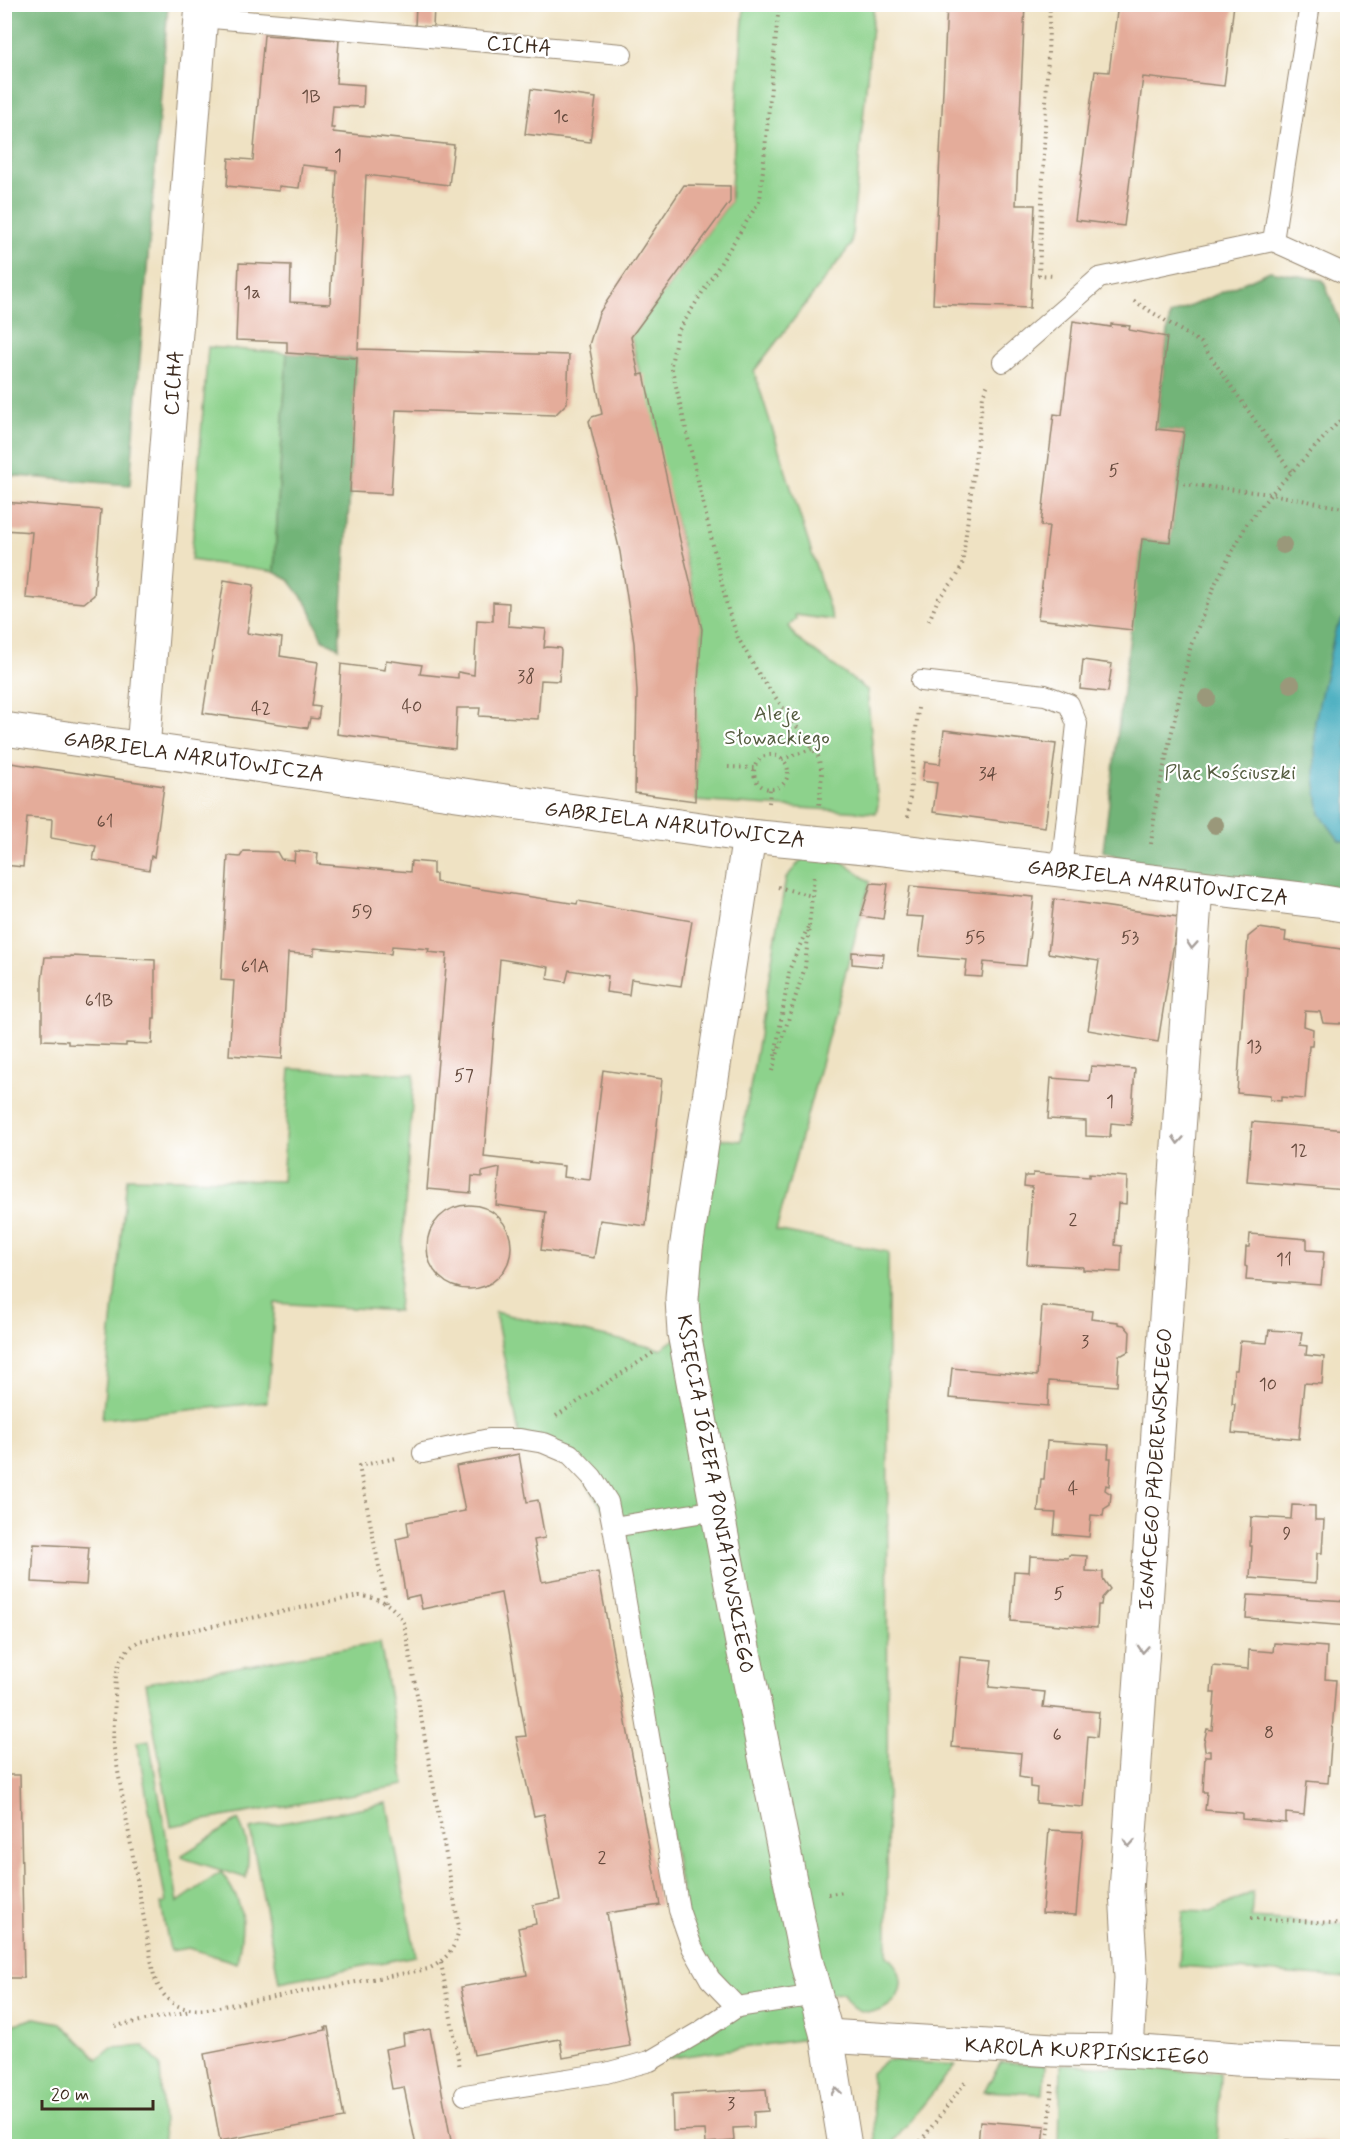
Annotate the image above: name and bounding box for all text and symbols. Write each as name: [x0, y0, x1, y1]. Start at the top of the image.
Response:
street label: CICHA: [485, 29, 553, 63]
house number: 1B: [301, 85, 321, 109]
house number: 1c: [553, 105, 569, 129]
house number: 1: [334, 144, 342, 168]
house number: 1a: [243, 281, 261, 305]
street label: CICHA: [158, 350, 190, 417]
house number: 5: [1109, 459, 1120, 483]
house number: 38: [517, 665, 535, 689]
house number: 40: [402, 695, 422, 719]
house number: 42: [251, 697, 271, 721]
park label: Aleje Słowackiego: [724, 700, 830, 752]
street label: GABRIELA NARUTOWICZA: [62, 725, 326, 789]
park label: Plac Kościuszki: [1164, 759, 1296, 787]
house number: 34: [978, 762, 998, 786]
street label: GABRIELA NARUTOWICZA: [543, 795, 807, 855]
house number: 61: [97, 810, 113, 834]
street label: GABRIELA NARUTOWICZA: [1026, 853, 1290, 913]
house number: 59: [351, 900, 373, 924]
house number: 55: [965, 926, 985, 950]
house number: 53: [1121, 926, 1140, 950]
one-way arrow: [1186, 941, 1199, 950]
house number: 61A: [241, 955, 269, 979]
house number: 61B: [85, 989, 113, 1013]
house number: 13: [1246, 1035, 1262, 1059]
house number: 57: [454, 1064, 474, 1088]
house number: 1: [1106, 1090, 1114, 1114]
one-way arrow: [1172, 1135, 1185, 1144]
house number: 12: [1290, 1139, 1308, 1163]
house number: 2: [1069, 1208, 1078, 1232]
house number: 11: [1276, 1248, 1292, 1272]
street label: KSIĘCIA JÓZEFA PONIATOWSKIEGO: [670, 1312, 760, 1676]
street label: IGNACEGO PADEREWSKIEGO: [1132, 1327, 1180, 1611]
house number: 3: [1081, 1330, 1089, 1354]
house number: 10: [1259, 1373, 1277, 1397]
house number: 4: [1068, 1477, 1078, 1501]
house number: 9: [1283, 1522, 1292, 1546]
house number: 5: [1054, 1582, 1065, 1606]
one-way arrow: [1136, 1644, 1149, 1653]
house number: 8: [1264, 1721, 1274, 1745]
house number: 6: [1052, 1723, 1062, 1747]
one-way arrow: [1123, 1839, 1136, 1848]
house number: 2: [598, 1846, 607, 1870]
street label: KAROLA KURPIŃSKIEGO: [964, 2032, 1210, 2072]
scale bar: [42, 2073, 153, 2111]
text: 20 m: [51, 2083, 89, 2107]
one-way arrow: [830, 2087, 843, 2097]
house number: 3: [727, 2092, 735, 2116]

